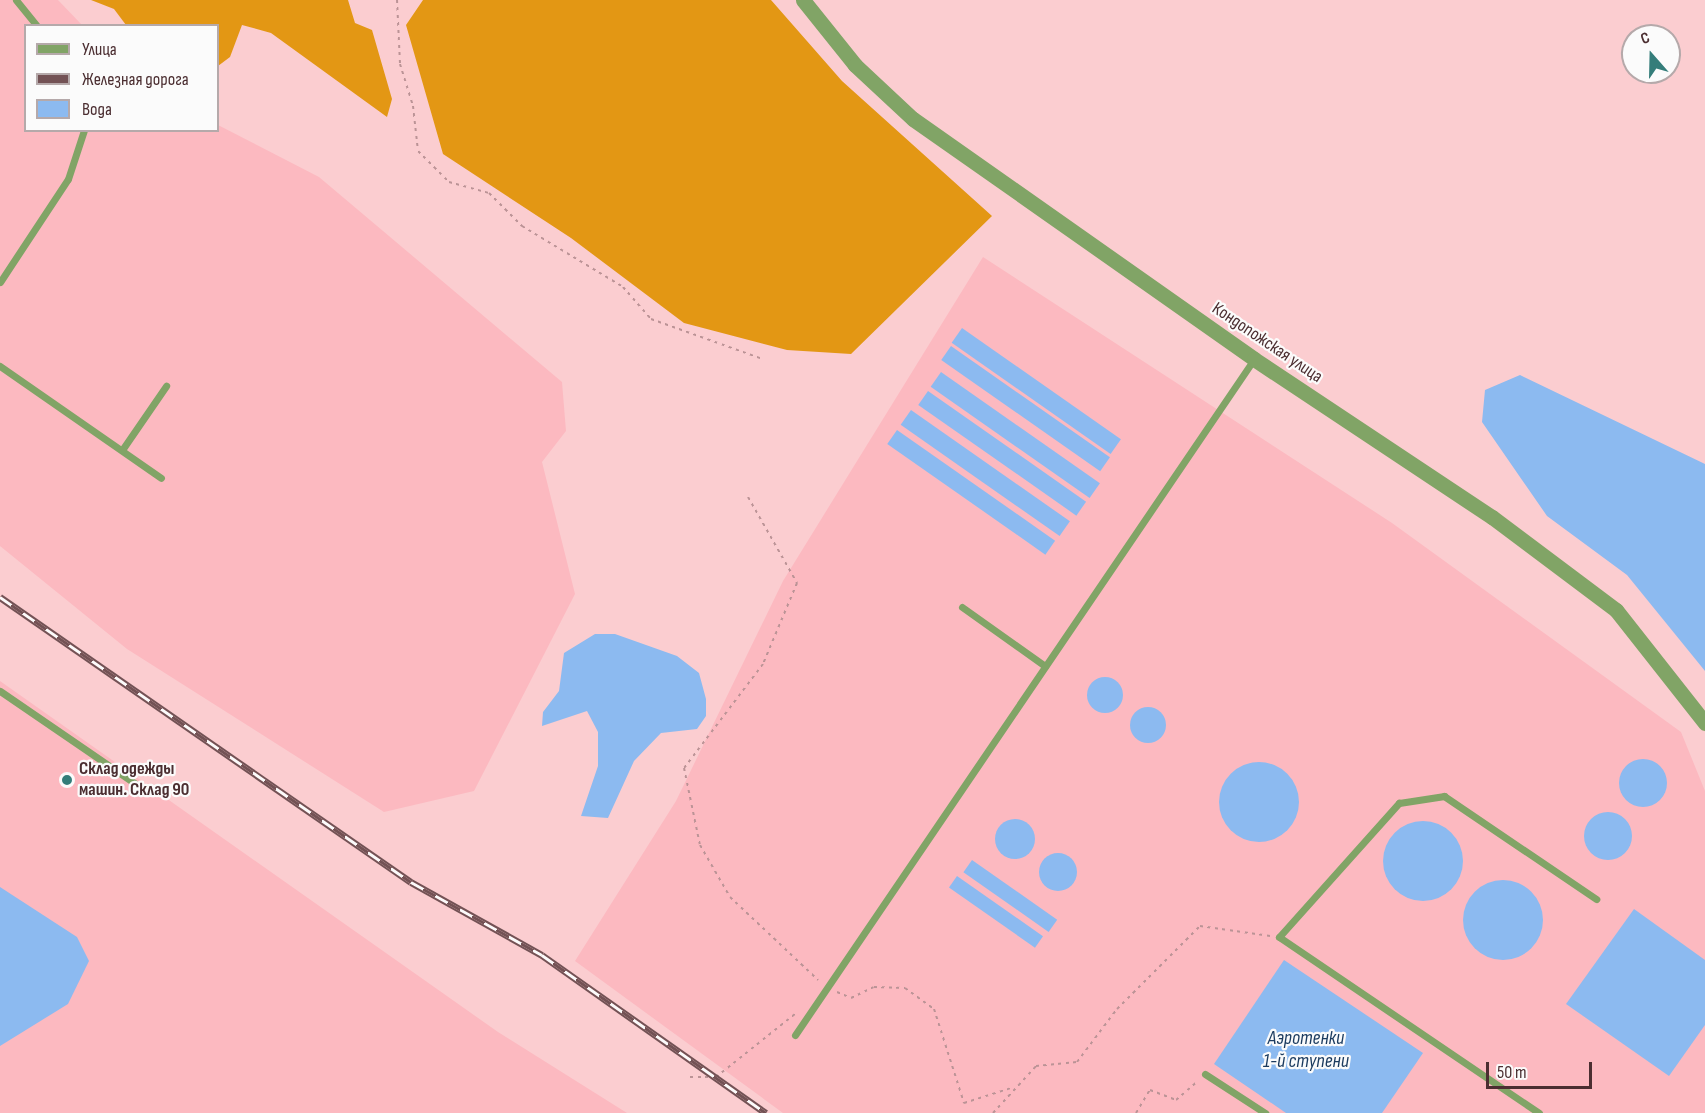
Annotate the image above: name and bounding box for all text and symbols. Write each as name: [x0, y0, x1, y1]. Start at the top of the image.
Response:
legend: [24, 24, 219, 132]
north arrow: [1621, 24, 1681, 84]
text: С: [1638, 28, 1652, 49]
text: Улица: [82, 39, 117, 60]
text: Железная дорога: [82, 69, 189, 90]
text: Вода: [82, 99, 112, 120]
street label: Кондопожская улица: [1208, 298, 1326, 388]
place label: Склад одежды машин. Склад 90: [79, 759, 189, 802]
marker: Склад одежды машин. Склад 90: [60, 773, 74, 787]
water label: Аэротенки 1-й ступени: [1263, 1027, 1349, 1074]
scale bar: [1489, 1050, 1596, 1088]
text: 50 m: [1497, 1062, 1527, 1083]

